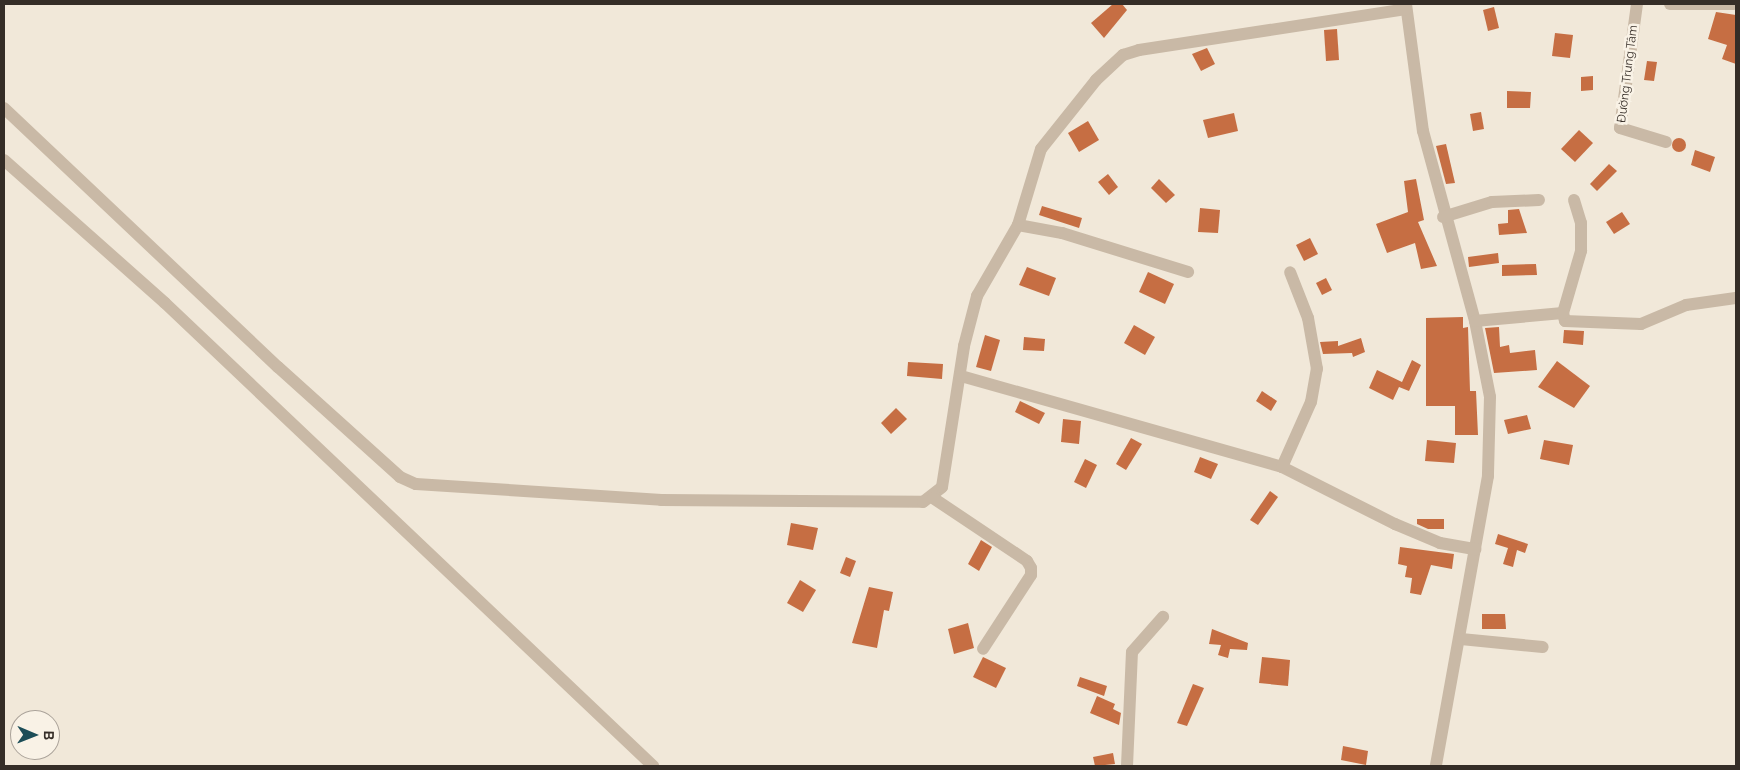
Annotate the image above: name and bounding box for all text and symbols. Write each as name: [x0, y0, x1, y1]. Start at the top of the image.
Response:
street label: Đường Trung Tâm: [1615, 24, 1641, 124]
north arrow: [10, 710, 60, 760]
text: B: [41, 730, 57, 740]

